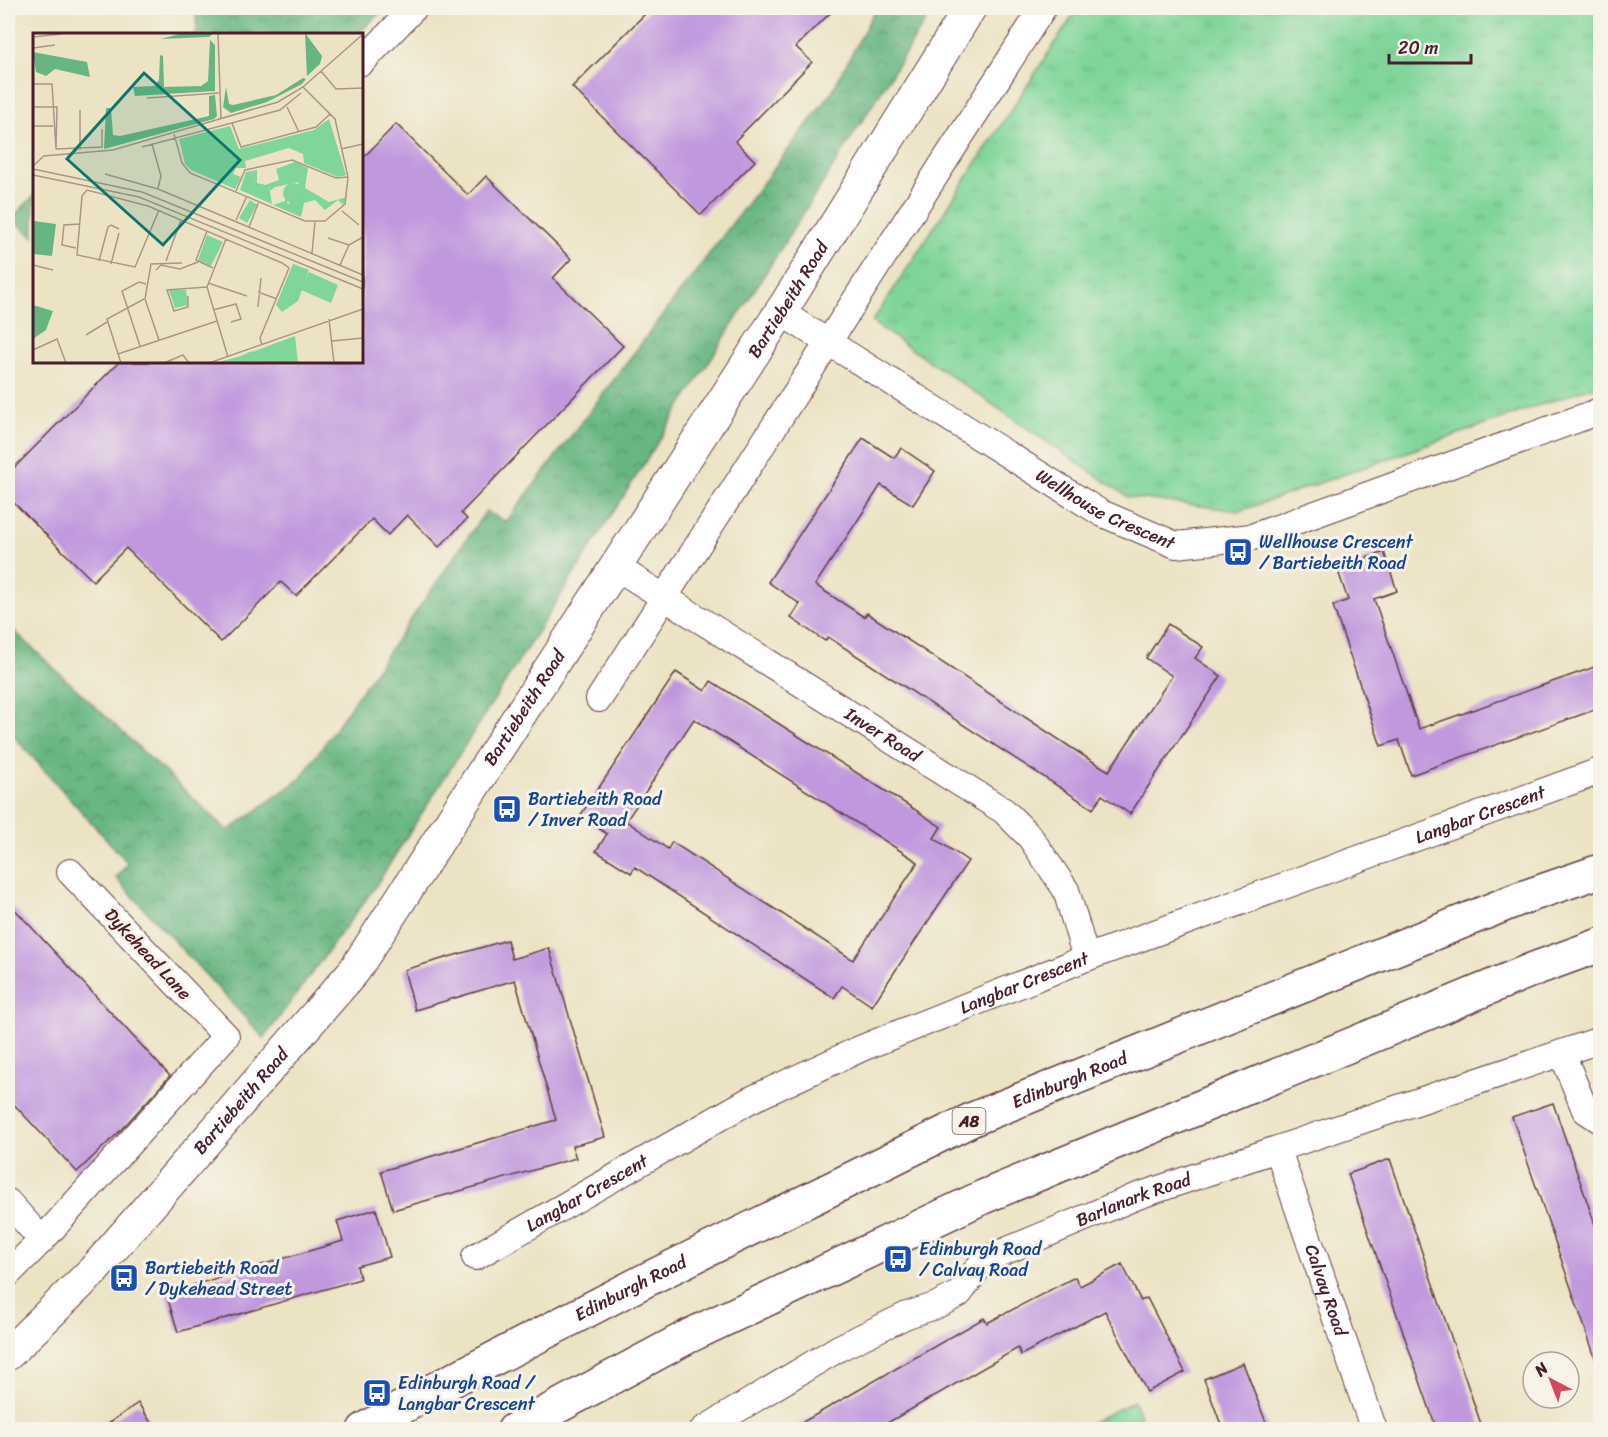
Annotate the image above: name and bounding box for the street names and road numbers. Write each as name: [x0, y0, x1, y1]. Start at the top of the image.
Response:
street label: Bartiebeith Road: [739, 233, 838, 365]
street label: Wellhouse Crescent: [1029, 460, 1181, 559]
street label: Bartiebeith Road: [475, 642, 575, 773]
street label: Inver Road: [837, 698, 929, 772]
street label: Langbar Crescent: [1410, 776, 1551, 853]
street label: Dykehead Lane: [96, 900, 200, 1008]
street label: Langbar Crescent: [955, 942, 1094, 1023]
street label: Bartiebeith Road: [185, 1039, 298, 1162]
street label: Edinburgh Road: [1007, 1042, 1134, 1118]
road number: A8: [952, 1108, 986, 1134]
street label: Langbar Crescent: [520, 1145, 655, 1241]
street label: Barlanark Road: [1071, 1163, 1197, 1236]
street label: Calvay Road: [1295, 1240, 1357, 1342]
street label: Edinburgh Road: [569, 1246, 694, 1330]

